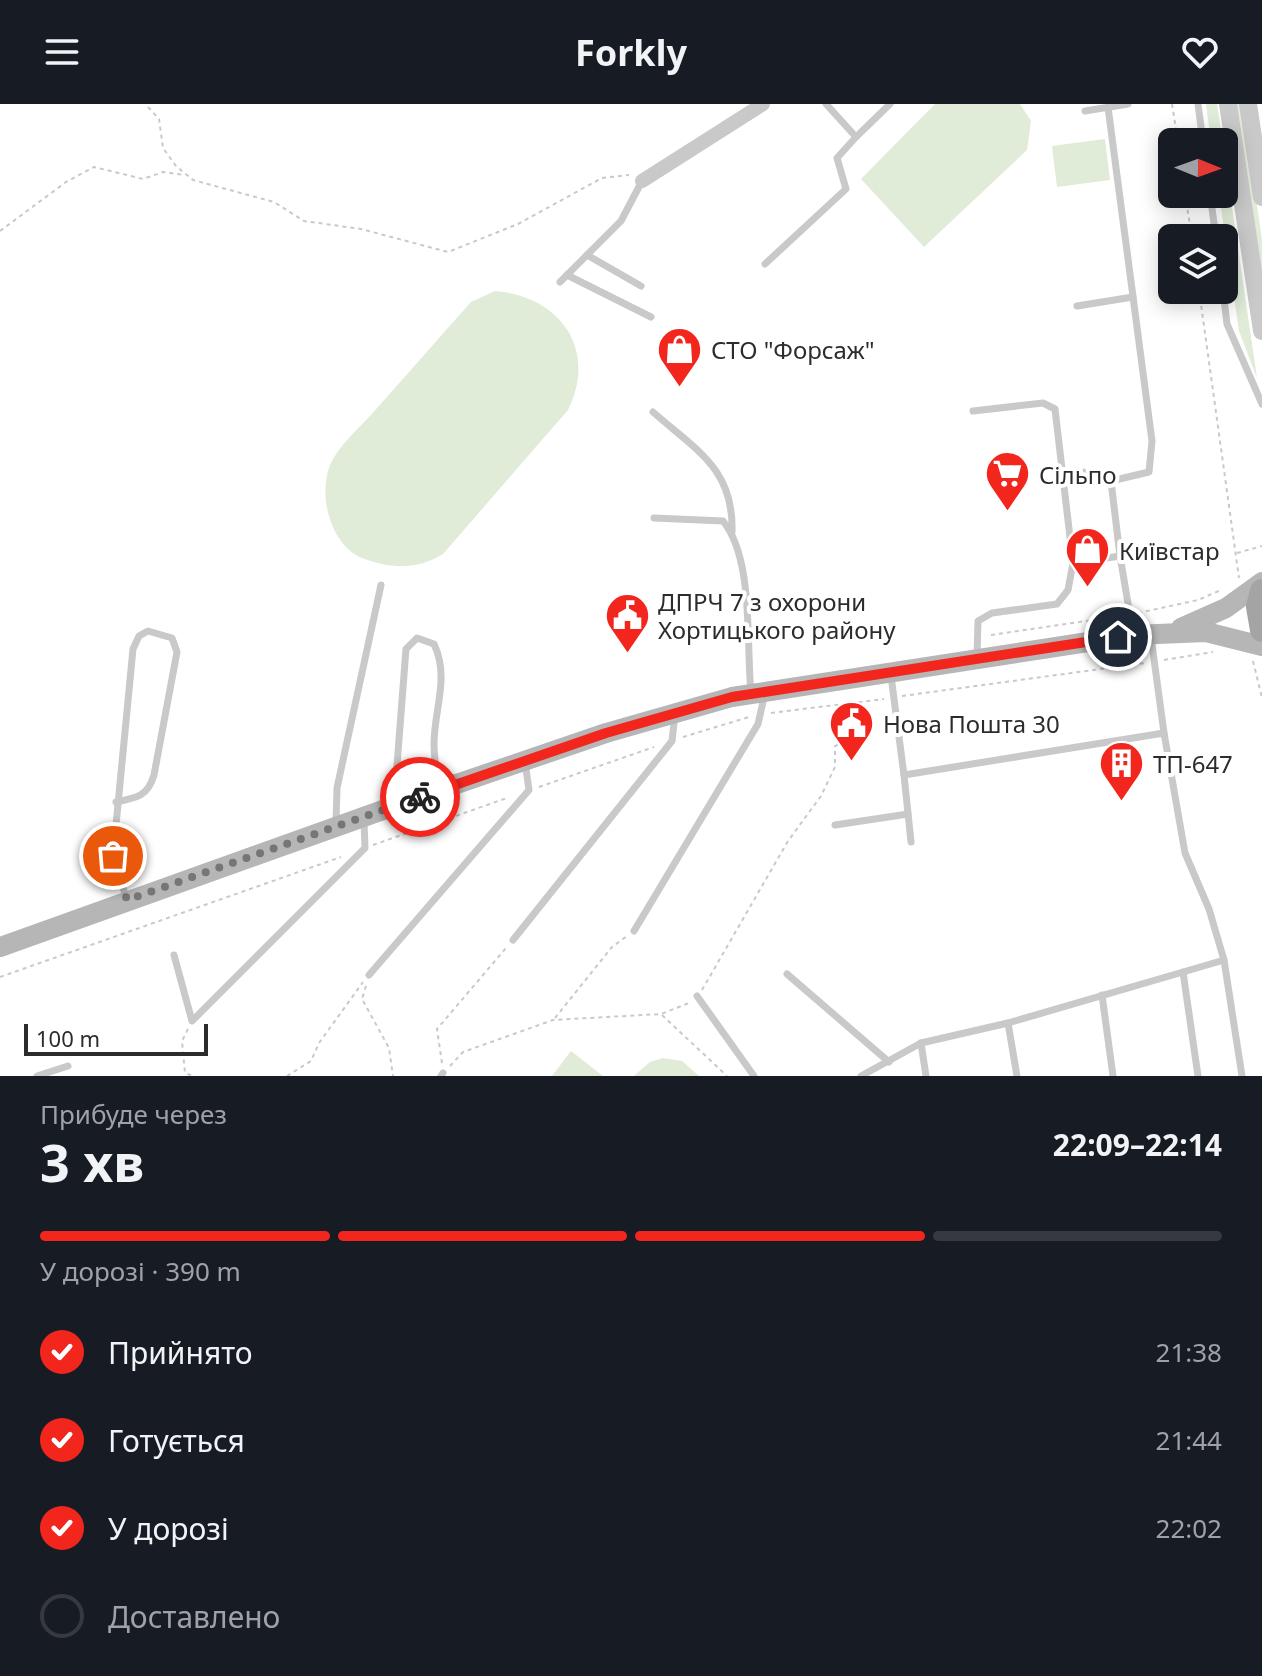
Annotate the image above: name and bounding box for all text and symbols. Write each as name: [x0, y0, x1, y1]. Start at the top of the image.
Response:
text: Forkly: [575, 28, 687, 77]
icon: menu: [40, 30, 84, 74]
icon: heart: [1178, 30, 1222, 74]
north arrow: [1158, 128, 1238, 208]
map controls: [1158, 128, 1238, 304]
button: layers: [1158, 224, 1238, 304]
shop icon: СТО "Форсаж": [656, 325, 704, 388]
place label: СТО "Форсаж": [711, 333, 874, 366]
supermarket icon: Сільпо: [984, 450, 1032, 513]
place label: Сільпо: [1039, 458, 1117, 491]
shop icon: Київстар: [1064, 526, 1112, 589]
place label: Київстар: [1119, 534, 1220, 567]
place label: ДПРЧ 7 з охорони Хортицького району: [658, 585, 896, 646]
public building icon: ДПРЧ 7 з охорони Хортицького району: [603, 591, 651, 654]
pin: [1084, 603, 1152, 671]
icon: home: [1096, 615, 1140, 659]
public building icon: Нова Пошта 30: [828, 699, 876, 762]
place label: Нова Пошта 30: [883, 707, 1060, 740]
building icon: ТП-647: [1098, 739, 1146, 802]
place label: ТП-647: [1153, 747, 1233, 780]
courier: [380, 757, 460, 837]
icon: bike: [398, 775, 442, 819]
pin: [79, 822, 147, 890]
icon: bag: [91, 834, 135, 878]
scale bar: [24, 1020, 208, 1056]
text: 100 m: [36, 1023, 100, 1053]
text: Прибуде через: [40, 1096, 227, 1132]
text: 22:09–22:14: [1053, 1124, 1222, 1165]
text: 3 хв: [40, 1126, 144, 1197]
text: У дорозі · 390 m: [40, 1253, 241, 1289]
icon: check: [40, 1330, 84, 1374]
text: Прийнято: [108, 1332, 253, 1373]
text: 21:38: [1156, 1334, 1222, 1370]
icon: check: [40, 1418, 84, 1462]
text: Готується: [108, 1420, 245, 1461]
text: 21:44: [1156, 1422, 1222, 1458]
icon: check: [40, 1506, 84, 1550]
text: У дорозі: [108, 1508, 229, 1549]
text: 22:02: [1156, 1510, 1222, 1546]
text: Доставлено: [108, 1596, 280, 1637]

